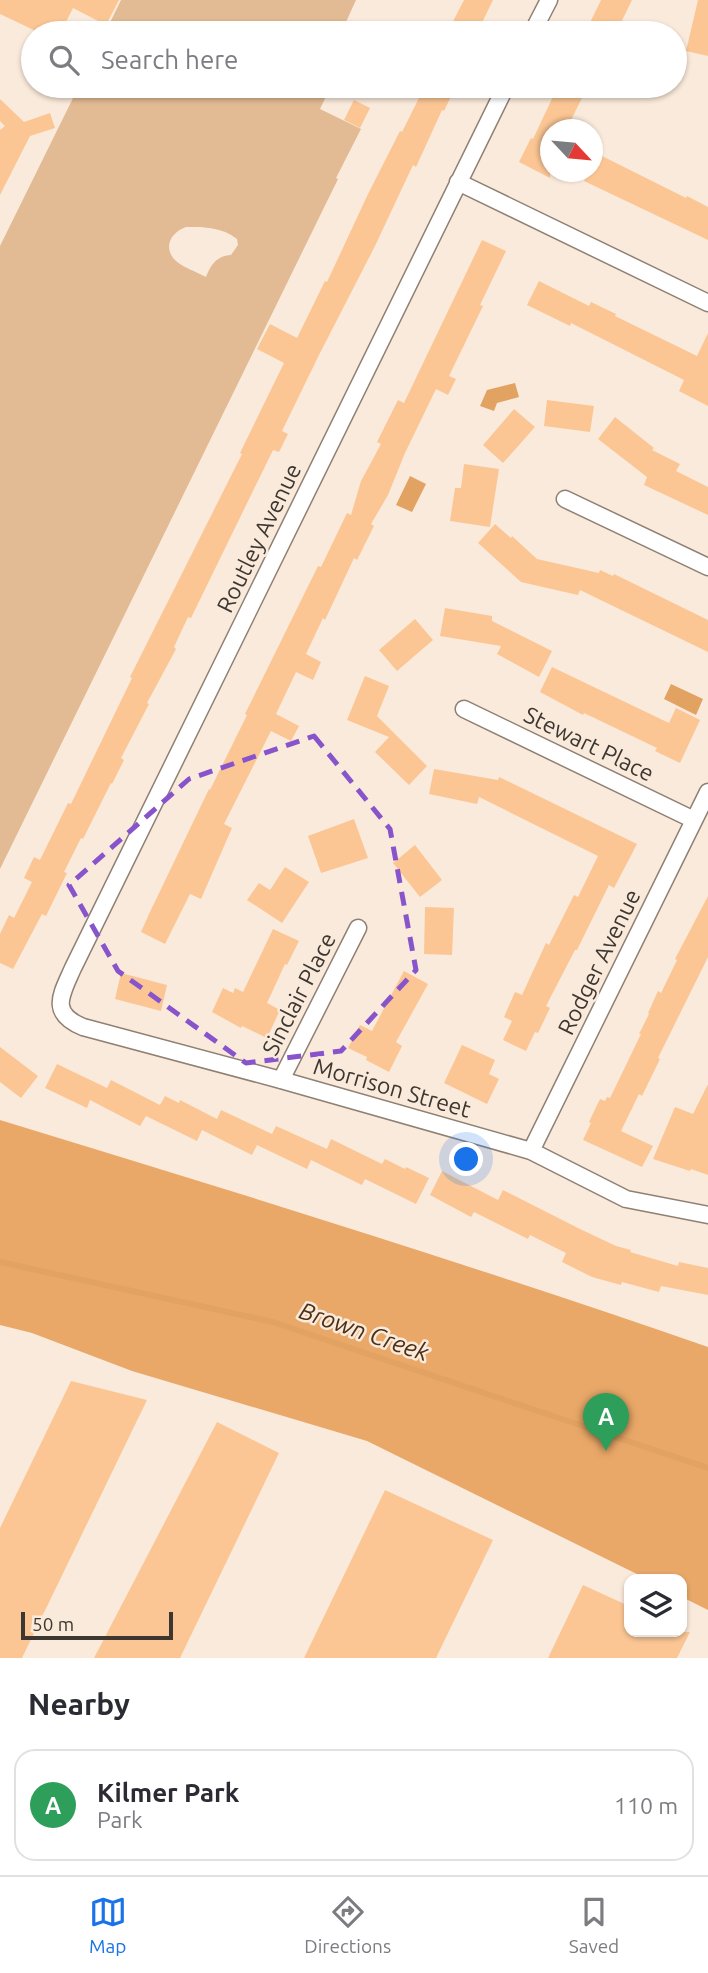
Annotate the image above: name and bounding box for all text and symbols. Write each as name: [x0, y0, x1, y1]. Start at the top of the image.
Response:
search box: [21, 21, 687, 98]
icon: search: [45, 41, 83, 79]
text: Search here: [101, 45, 238, 74]
north arrow: [540, 119, 603, 182]
street label: Routley Avenue: [212, 459, 305, 616]
street label: Stewart Place: [520, 701, 658, 786]
street label: Rodger Avenue: [553, 885, 645, 1039]
street label: Sinclair Place: [257, 928, 340, 1059]
street label: Morrison Street: [311, 1053, 474, 1122]
your location: [449, 1142, 483, 1176]
water label: Brown Creek: [296, 1297, 433, 1367]
pin: A: [583, 1393, 629, 1451]
map controls: [624, 1574, 687, 1637]
button: layers: [624, 1574, 687, 1637]
scale bar: [21, 1609, 173, 1641]
text: 50 m: [32, 1613, 74, 1635]
text: Nearby: [28, 1687, 130, 1721]
text: Kilmer Park: [97, 1778, 239, 1807]
text: A: [45, 1793, 61, 1818]
text: 110 m: [614, 1793, 678, 1818]
text: Park: [97, 1807, 143, 1832]
tab: Map: [89, 1893, 127, 1957]
tab: Directions: [304, 1893, 391, 1957]
tab: Saved: [569, 1893, 619, 1957]

